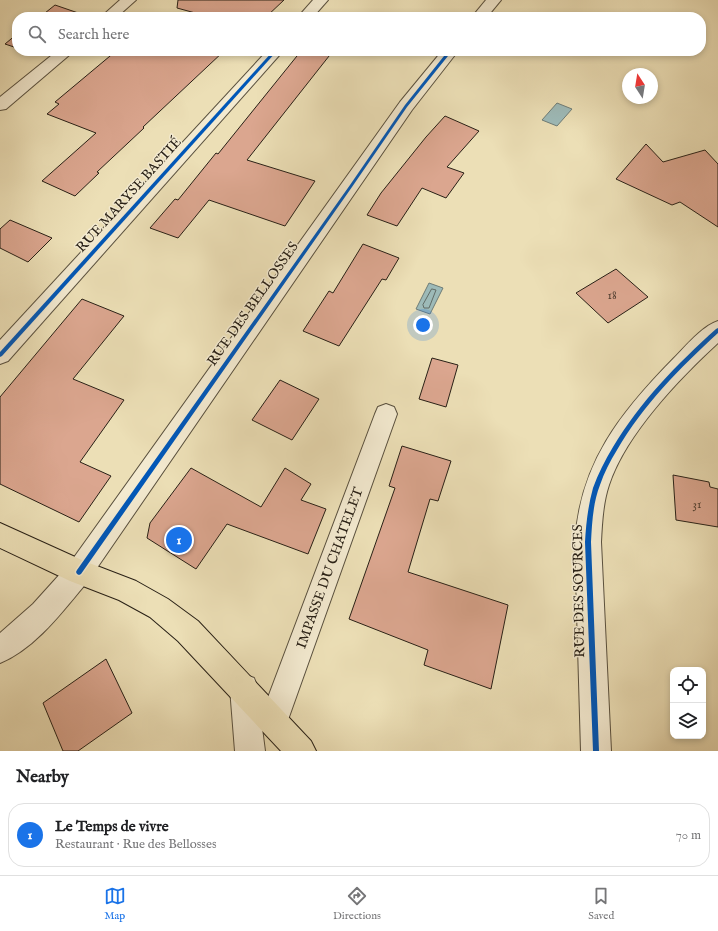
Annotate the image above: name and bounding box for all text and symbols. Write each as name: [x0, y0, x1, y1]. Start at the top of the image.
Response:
search box: [12, 12, 706, 56]
icon: search: [26, 23, 48, 45]
text: Search here: [58, 25, 129, 44]
north arrow: [622, 68, 658, 104]
street label: RUE MARYSE BASTIÉ: [72, 133, 186, 256]
street label: RUE DES BELLOSSES: [203, 238, 303, 370]
house number: 18: [607, 288, 617, 303]
your location: [413, 315, 433, 335]
street label: IMPASSE DU CHATELET: [292, 484, 368, 651]
house number: 31: [693, 497, 701, 512]
street label: RUE DES SOURCES: [569, 524, 589, 658]
pin: 1: [166, 525, 192, 555]
map controls: [670, 667, 706, 739]
button: locate: [670, 667, 706, 703]
button: layers: [670, 703, 706, 739]
text: Nearby: [16, 767, 69, 788]
text: Le Temps de vivre: [55, 817, 169, 836]
text: 1: [28, 827, 32, 844]
text: 70 m: [676, 827, 701, 844]
text: Restaurant · Rue des Bellosses: [55, 836, 216, 853]
tab: Map: [104, 885, 126, 923]
tab: Directions: [333, 885, 381, 923]
tab: Saved: [588, 885, 614, 923]

